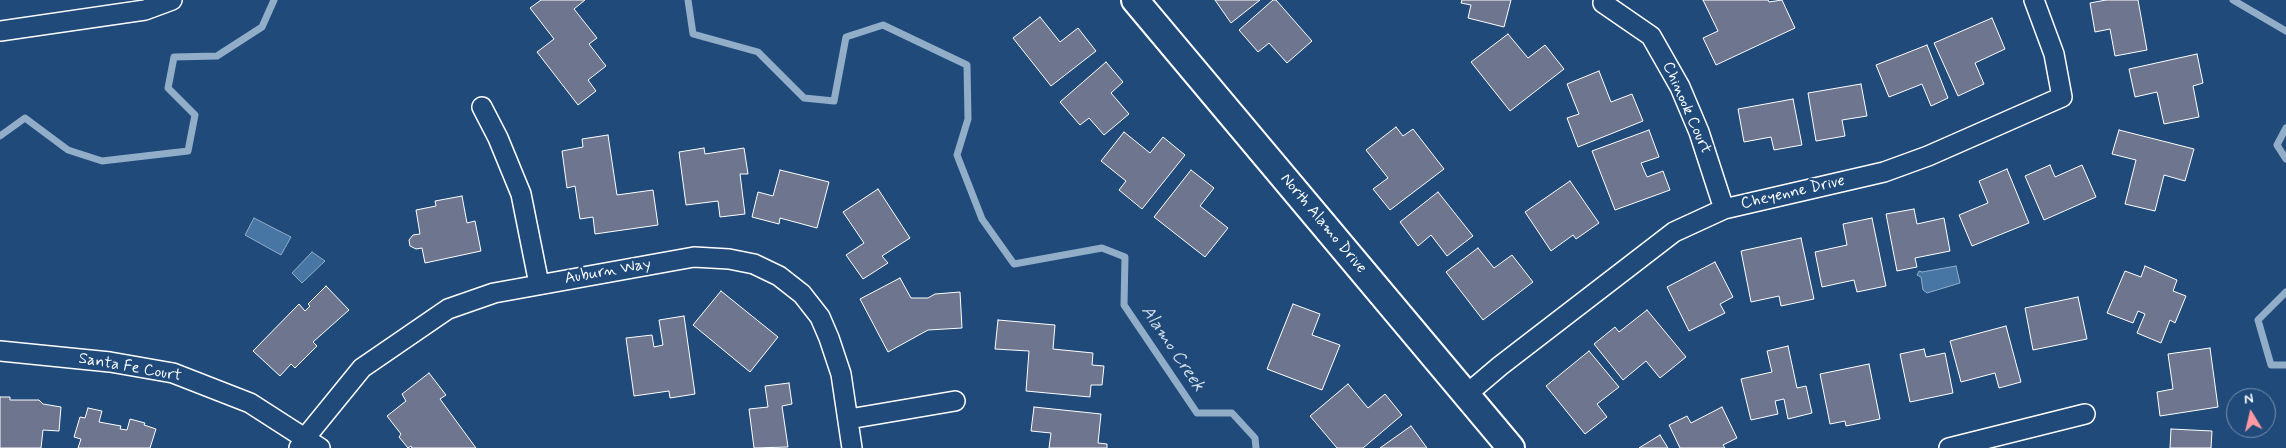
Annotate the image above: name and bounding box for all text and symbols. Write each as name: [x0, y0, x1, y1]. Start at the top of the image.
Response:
street label: Chinook Court: [1657, 59, 1715, 157]
street label: North Alamo Drive: [1276, 170, 1370, 278]
street label: Cheyenne Drive: [1739, 172, 1847, 214]
street label: Auburn Way: [563, 255, 653, 289]
water label: Alamo Creek: [1135, 302, 1209, 396]
street label: Santa Fe Court: [77, 349, 183, 387]
north arrow: [2226, 388, 2276, 438]
text: N: [2243, 390, 2255, 409]

